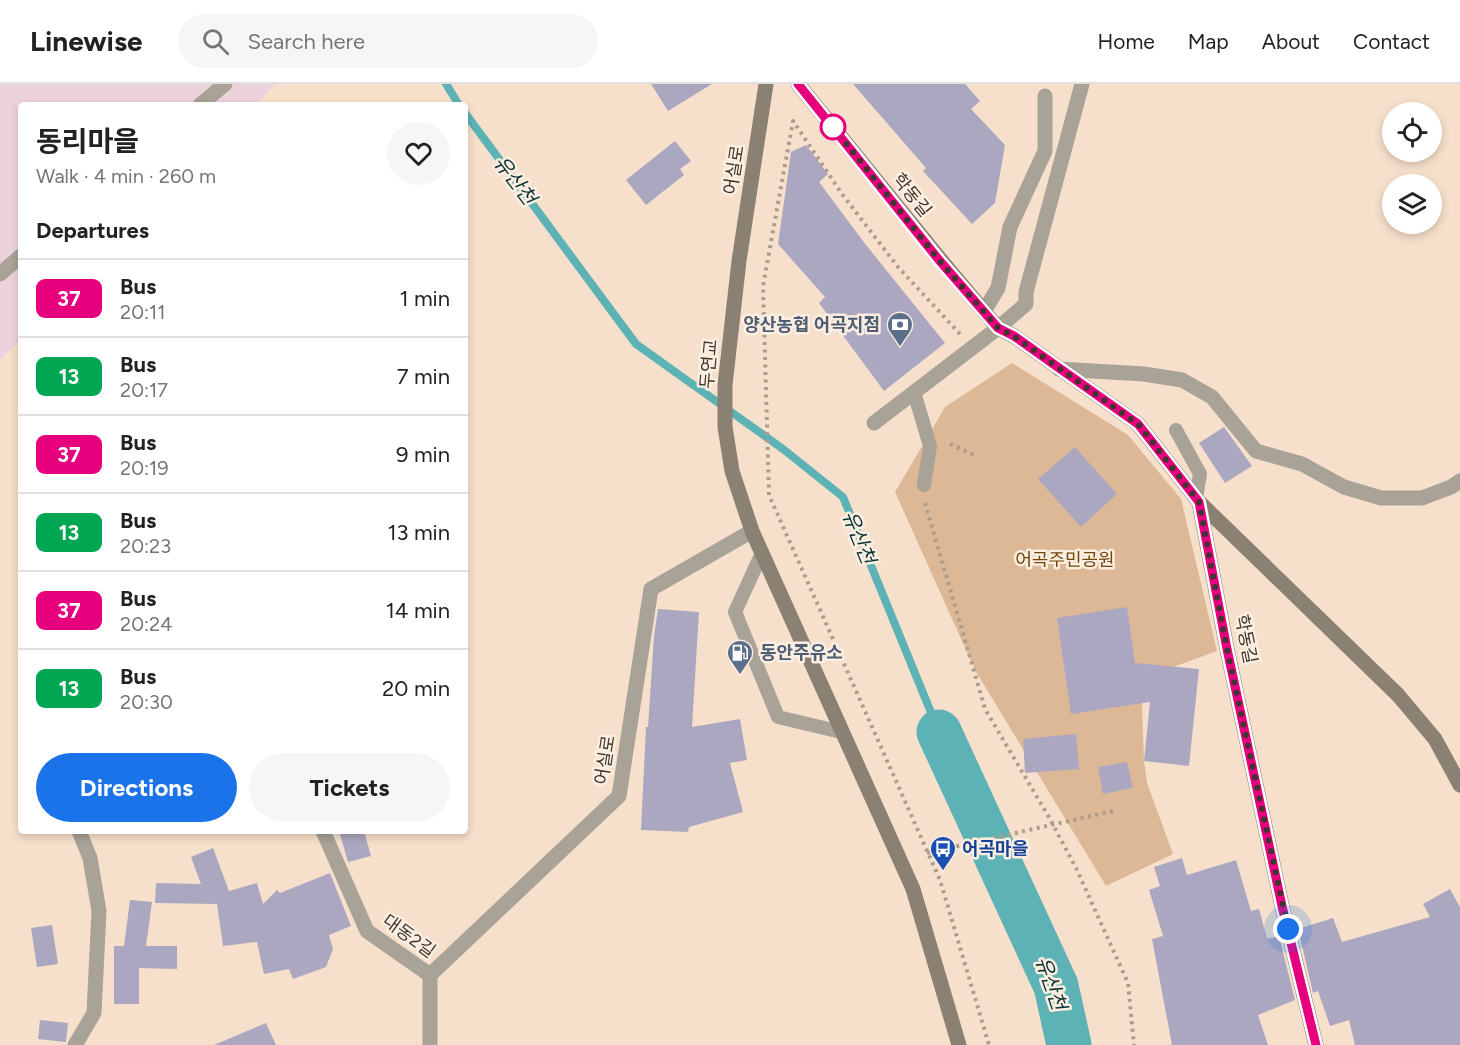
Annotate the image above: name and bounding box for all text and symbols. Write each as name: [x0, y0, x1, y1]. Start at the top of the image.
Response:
search box: [178, 14, 598, 68]
text: Linewise: [30, 24, 142, 58]
icon: search: [199, 25, 232, 58]
text: Search here: [247, 28, 365, 55]
text: Home: [1098, 29, 1155, 54]
text: Map: [1188, 29, 1229, 54]
text: About: [1262, 29, 1320, 54]
text: Contact: [1353, 29, 1430, 54]
map controls: [1382, 102, 1442, 234]
button: locate: [1382, 102, 1442, 162]
unlabelled marker: [820, 114, 846, 140]
button: heart: [387, 122, 450, 185]
text: 동리마을: [36, 124, 139, 158]
street label: 어실로: [719, 144, 749, 196]
water label: 유산천: [489, 151, 543, 211]
text: Walk · 4 min · 260 m: [36, 164, 216, 188]
street label: 학동길: [888, 169, 936, 221]
button: layers: [1382, 174, 1442, 234]
text: Departures: [36, 217, 149, 244]
text: Bus: [120, 273, 156, 300]
text: 1 min: [399, 285, 450, 312]
text: 37: [57, 286, 81, 311]
text: 20:11: [120, 300, 166, 324]
bank icon: 양산농협 어곡지점: [885, 310, 915, 348]
place label: 양산농협 어곡지점: [743, 314, 880, 336]
street label: 두연교: [696, 338, 722, 390]
text: Bus: [120, 351, 156, 378]
text: 7 min: [397, 363, 450, 390]
text: 13: [59, 364, 79, 389]
text: 20:17: [120, 378, 168, 402]
text: Bus: [120, 429, 156, 456]
text: 9 min: [396, 441, 450, 468]
text: 37: [57, 442, 81, 467]
text: 20:19: [120, 456, 169, 480]
text: Bus: [120, 507, 156, 534]
water label: 유산천: [838, 507, 881, 569]
text: 13 min: [387, 519, 450, 546]
text: 13: [59, 520, 79, 545]
text: 20:23: [120, 534, 171, 558]
park label: 어곡주민공원: [1015, 549, 1115, 571]
text: Bus: [120, 585, 156, 612]
text: 14 min: [386, 597, 450, 624]
text: 37: [57, 598, 81, 623]
text: 20:24: [120, 612, 173, 636]
street label: 학동길: [1230, 613, 1262, 665]
fuel station icon: 동안주유소: [725, 638, 755, 676]
place label: 동안주유소: [760, 642, 843, 664]
text: Bus: [120, 663, 156, 690]
text: 20 min: [382, 675, 450, 702]
text: 13: [59, 676, 79, 701]
text: 20:30: [120, 690, 173, 714]
street label: 어실로: [590, 734, 620, 786]
button: Directions: [36, 753, 237, 822]
button: Tickets: [249, 753, 450, 822]
bus stop icon: 어곡마을: [928, 834, 958, 872]
place label: 어곡마을: [962, 838, 1028, 860]
street label: 대동2길: [378, 910, 440, 962]
your location: [1273, 914, 1303, 944]
water label: 유산천: [1031, 953, 1072, 1015]

